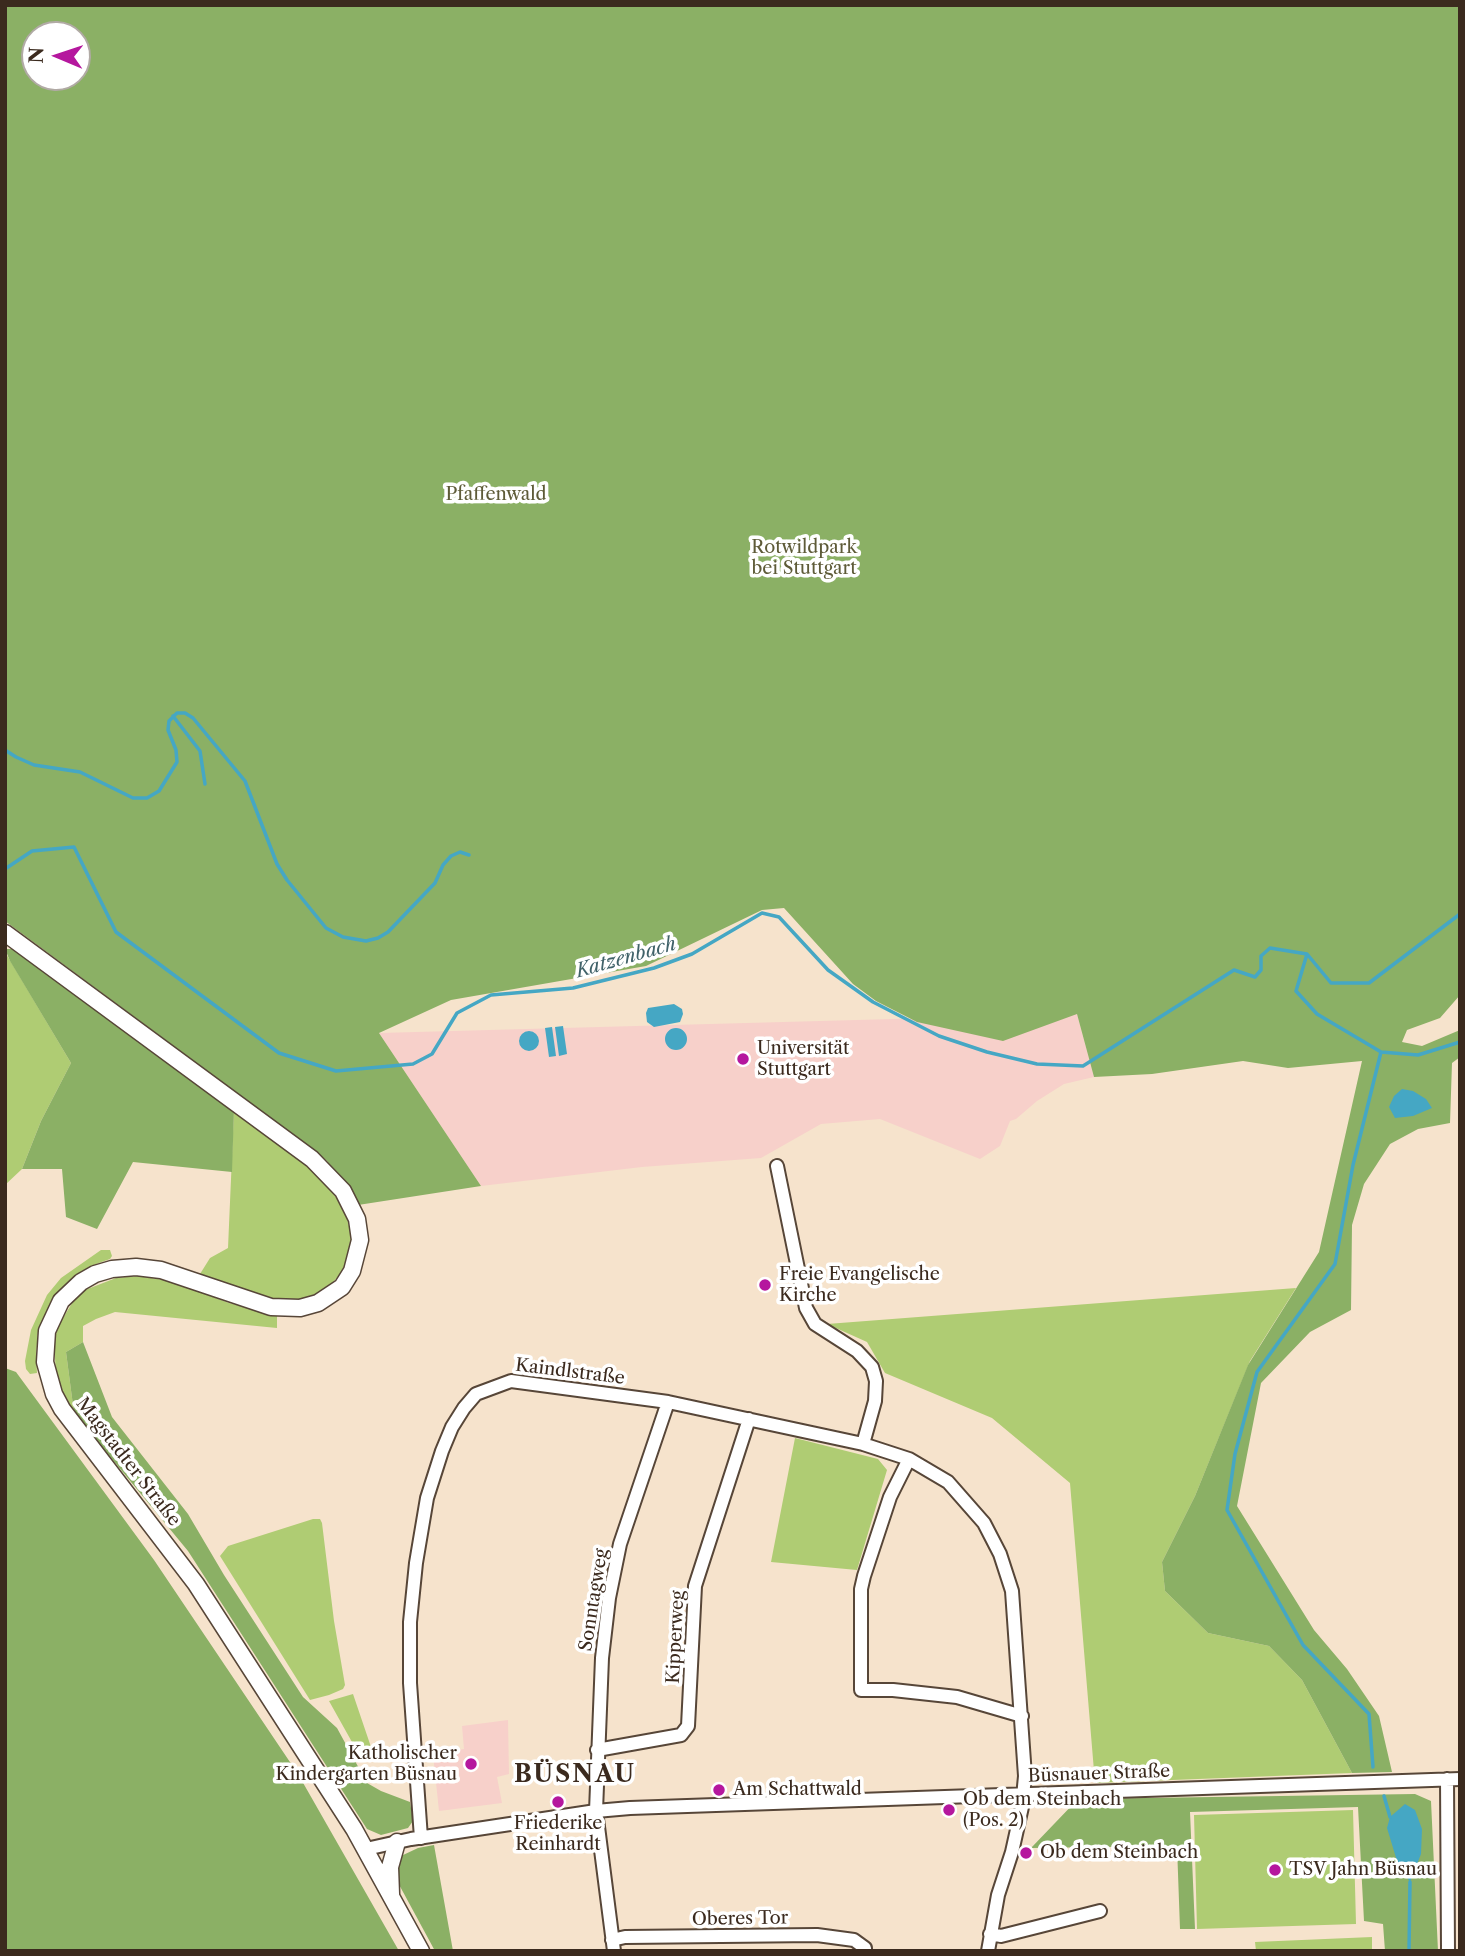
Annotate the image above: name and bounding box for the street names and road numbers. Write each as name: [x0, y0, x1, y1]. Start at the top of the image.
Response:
street label: Kaindlstraße: [514, 1355, 626, 1389]
street label: Magstadter Straße: [71, 1393, 185, 1531]
street label: Sonntagweg: [575, 1547, 613, 1653]
street label: Kipperweg: [663, 1590, 689, 1684]
street label: Büsnauer Straße: [1028, 1761, 1170, 1787]
street label: Oberes Tor: [692, 1907, 788, 1931]

